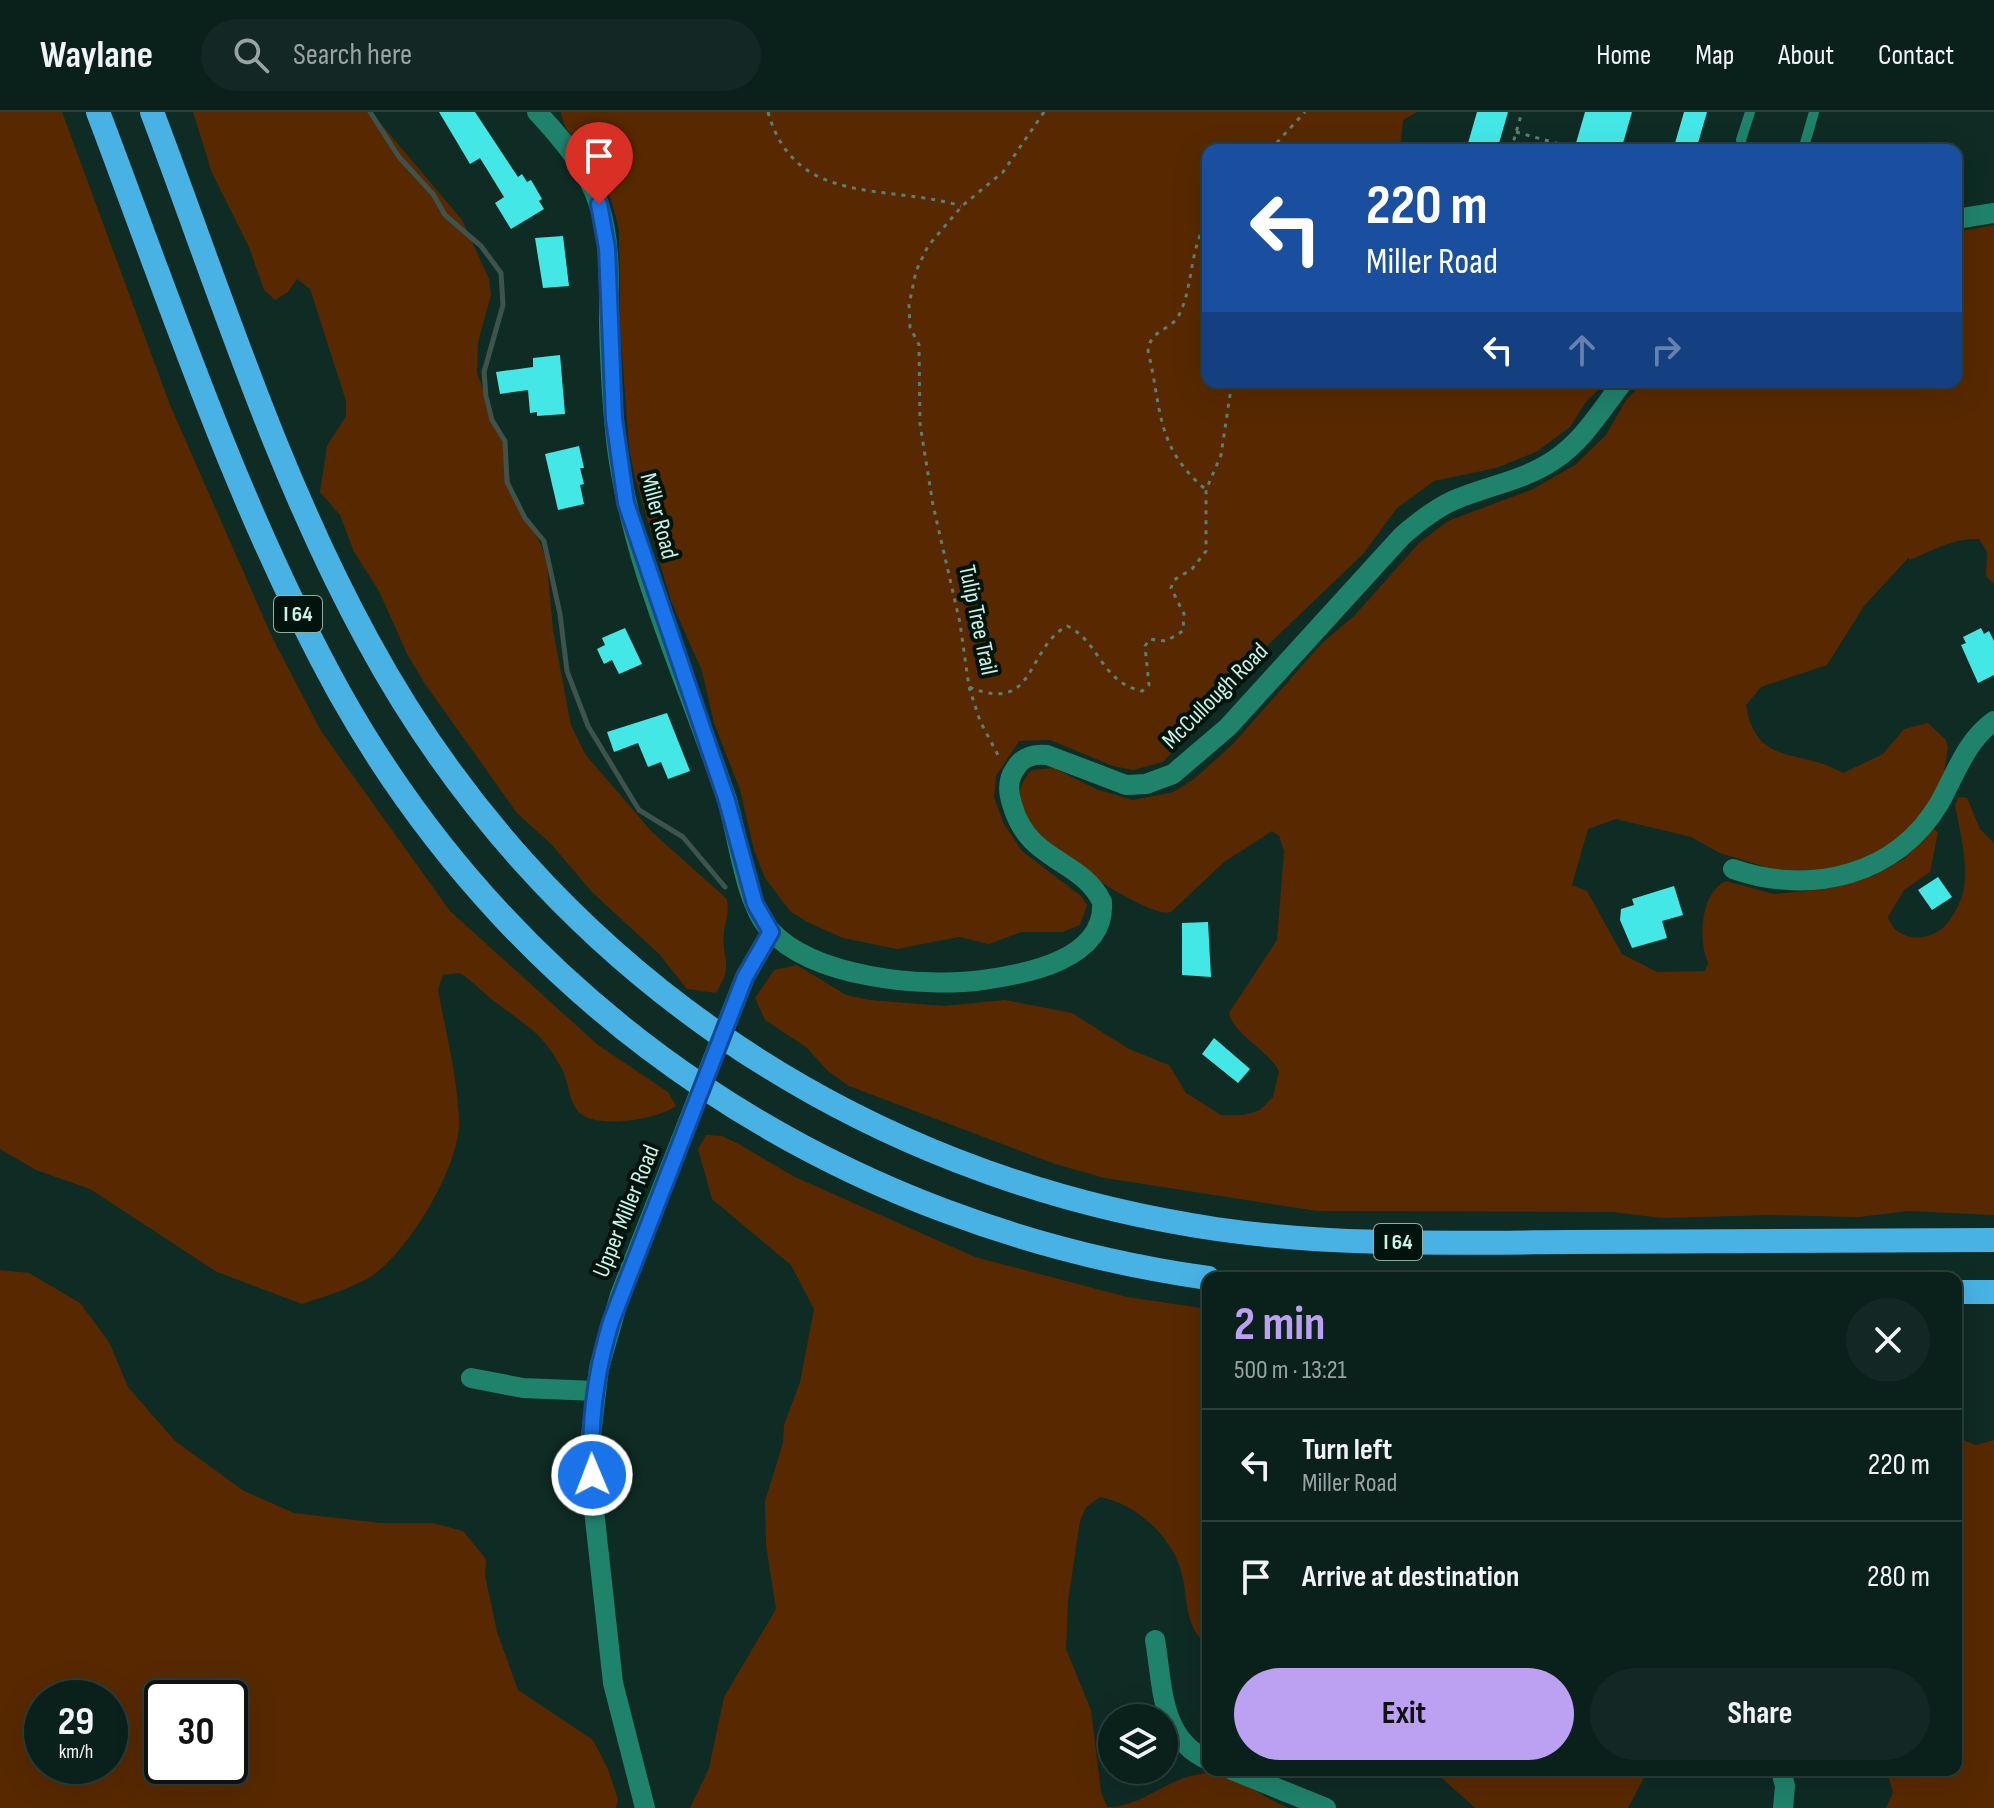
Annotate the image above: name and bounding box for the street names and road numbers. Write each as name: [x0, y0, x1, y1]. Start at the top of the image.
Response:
street label: Miller Road: [634, 470, 684, 562]
street label: Tulip Tree Trail: [952, 562, 1004, 678]
road number: I 64: [274, 596, 322, 632]
street label: McCullough Road: [1156, 637, 1274, 755]
street label: Upper Miller Road: [586, 1141, 666, 1281]
road number: I 64: [1374, 1224, 1422, 1260]

